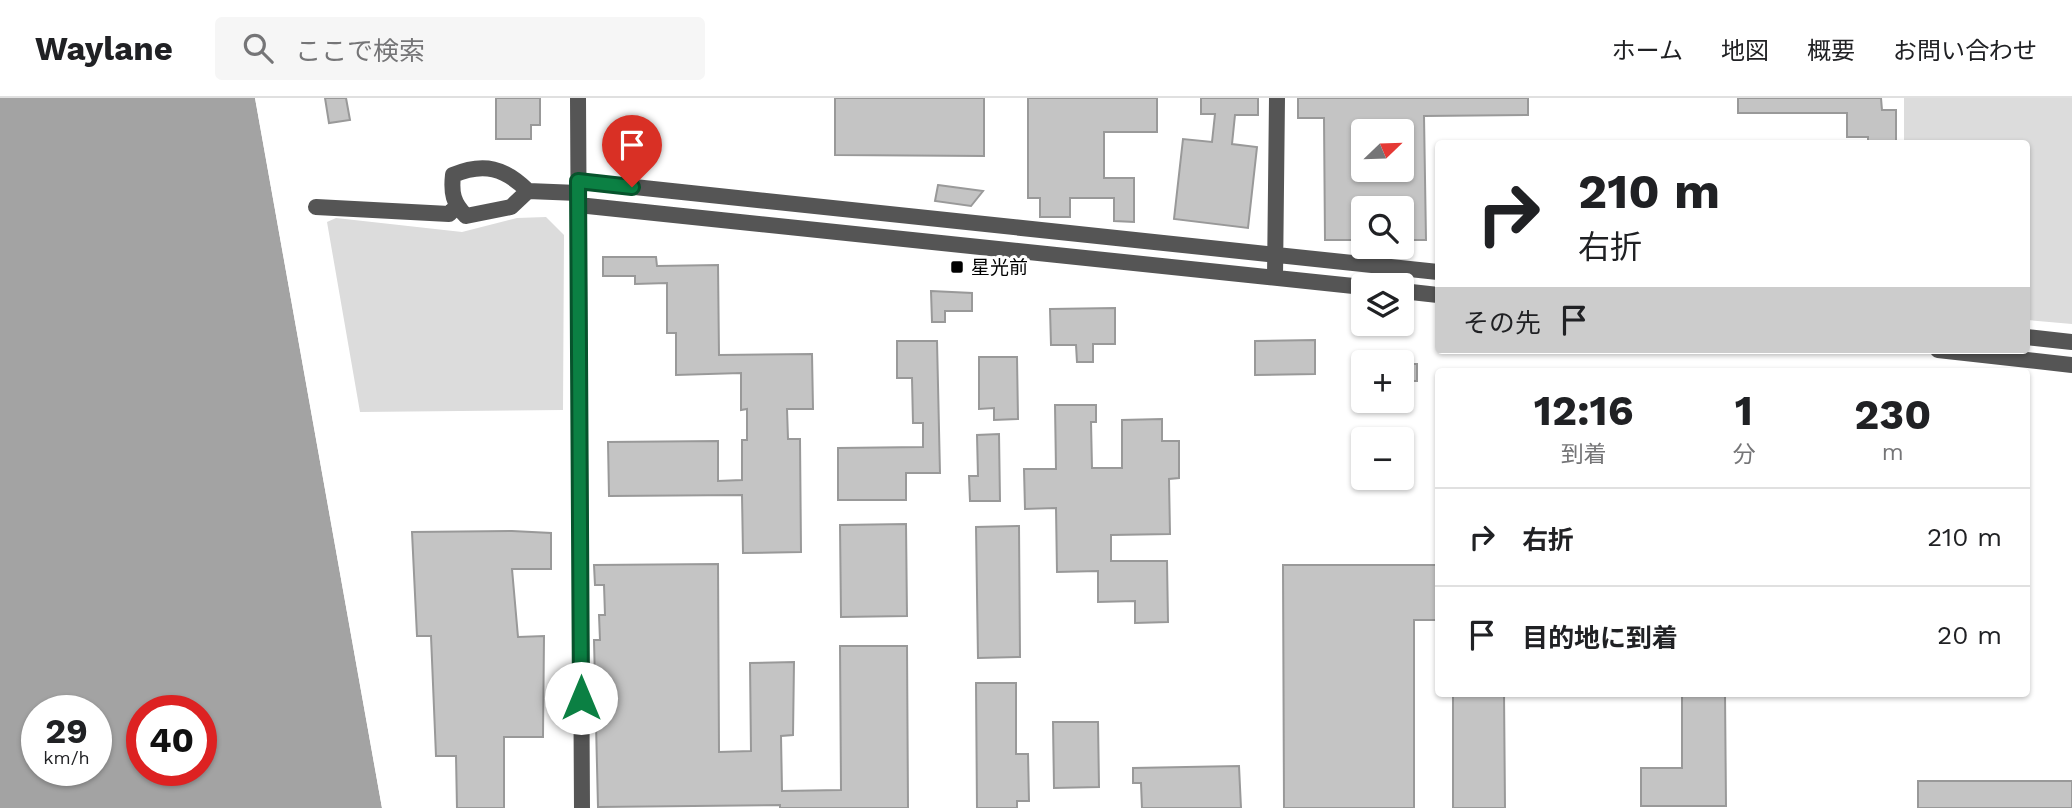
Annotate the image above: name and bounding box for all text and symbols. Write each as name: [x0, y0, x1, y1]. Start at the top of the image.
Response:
search box: [215, 17, 705, 80]
text: Waylane: [35, 29, 173, 68]
icon: search: [239, 29, 277, 67]
text: ここで検索: [295, 36, 425, 66]
text: ホーム: [1612, 37, 1683, 65]
text: 地図: [1721, 37, 1769, 65]
text: 概要: [1807, 37, 1855, 65]
text: お問い合わせ: [1893, 37, 2037, 65]
pin: [602, 115, 662, 187]
north arrow: [1351, 119, 1414, 182]
map controls: [1351, 119, 1414, 490]
icon: arrive: [613, 126, 651, 164]
text: 210 m: [1578, 162, 1720, 220]
icon: right: [1463, 168, 1554, 259]
button: search: [1351, 196, 1414, 259]
text: 右折: [1578, 228, 1642, 266]
place label: 星光前: [971, 256, 1028, 279]
marker: 星光前: [949, 259, 965, 275]
button: layers: [1351, 273, 1414, 336]
icon: arrive: [1555, 301, 1593, 339]
text: その先: [1463, 308, 1541, 338]
button: +: [1351, 350, 1414, 413]
text: 12:16: [1534, 386, 1634, 435]
text: 1: [1735, 386, 1753, 435]
text: 230: [1854, 390, 1931, 439]
button: −: [1351, 427, 1414, 490]
text: m: [1882, 439, 1904, 466]
text: 到着: [1561, 441, 1607, 468]
text: 分: [1732, 441, 1755, 468]
icon: right: [1463, 518, 1501, 556]
text: 210 m: [1927, 522, 2002, 552]
text: 右折: [1522, 525, 1574, 555]
icon: arrive: [1463, 616, 1501, 654]
text: 20 m: [1937, 620, 2002, 650]
text: 目的地に到着: [1522, 623, 1678, 653]
position arrow: [544, 661, 618, 735]
speed limit sign: 40: [126, 695, 217, 786]
text: 29: [45, 710, 88, 752]
text: km/h: [43, 747, 90, 768]

